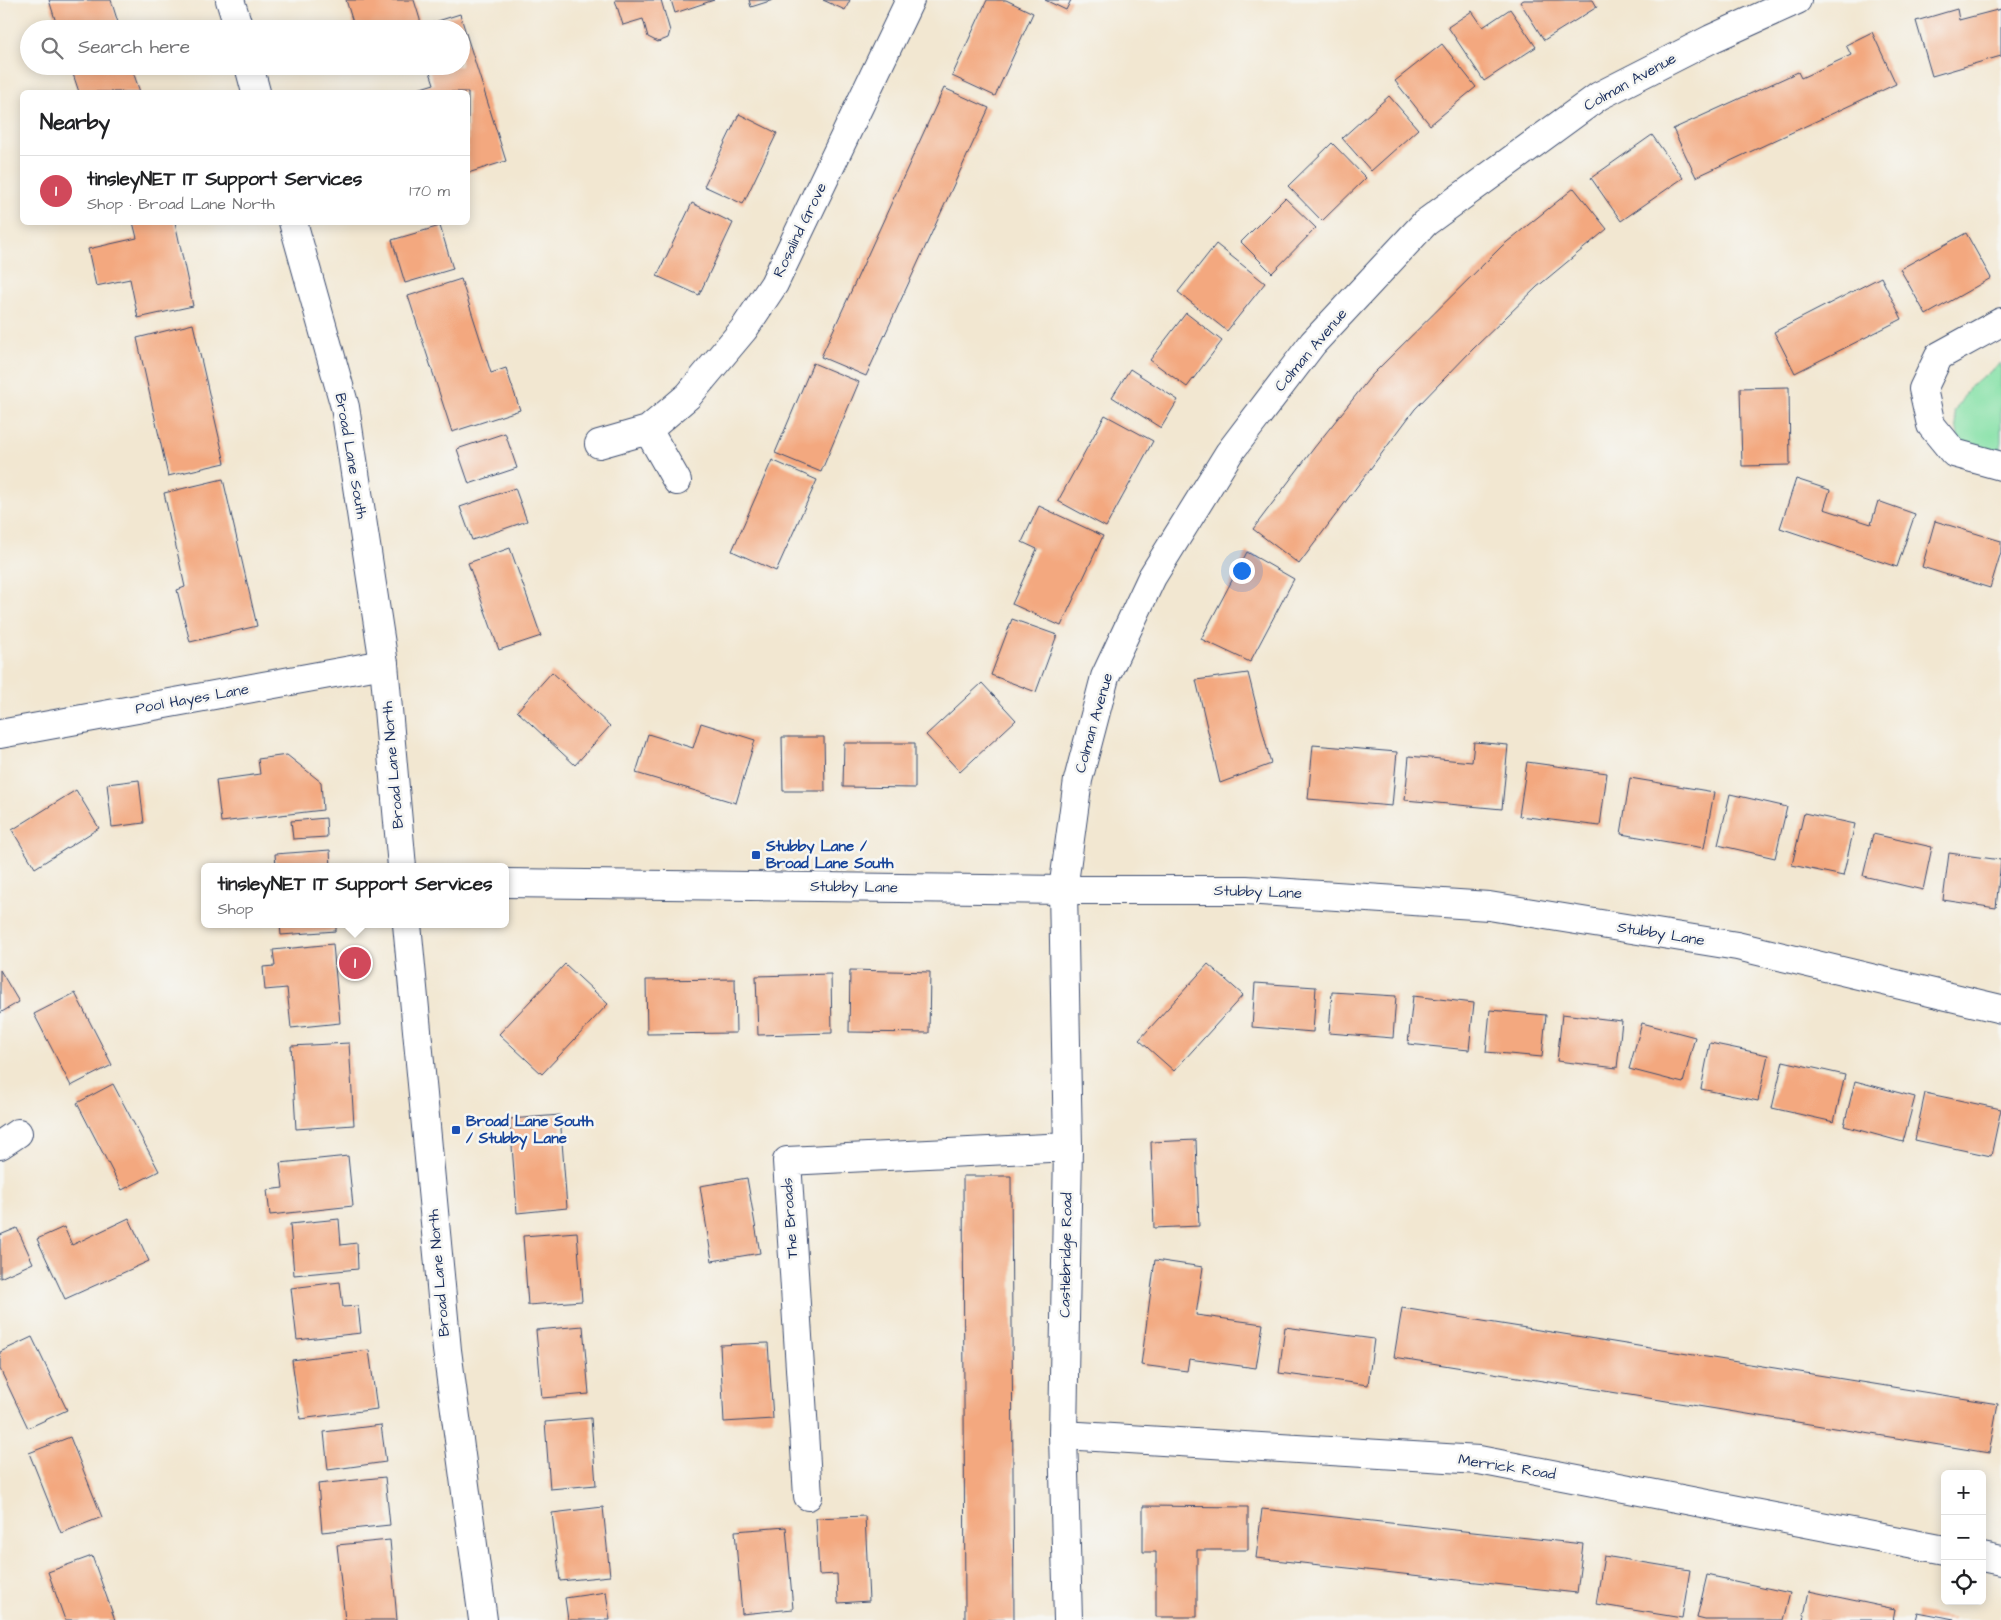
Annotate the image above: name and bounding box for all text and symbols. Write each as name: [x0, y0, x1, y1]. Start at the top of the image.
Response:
search box: [20, 20, 470, 75]
icon: search: [38, 34, 66, 62]
text: Search here: [78, 34, 190, 61]
street label: Colman Avenue: [1580, 48, 1680, 116]
text: Nearby: [40, 108, 110, 137]
text: tinsleyNET IT Support Services: [87, 166, 362, 193]
street label: Rosalind Grove: [768, 179, 832, 281]
text: 1: [55, 180, 57, 202]
text: 170 m: [409, 180, 450, 202]
text: Shop · Broad Lane North: [87, 193, 275, 215]
street label: Colman Avenue: [1270, 304, 1352, 396]
street label: Broad Lane South: [330, 391, 373, 521]
your location: [1229, 558, 1255, 584]
street label: Colman Avenue: [1070, 671, 1118, 775]
street label: Pool Hayes Lane: [134, 679, 251, 720]
street label: Broad Lane North: [377, 700, 409, 830]
place label: Stubby Lane / Broad Lane South: [765, 836, 894, 874]
marker: Stubby Lane / Broad Lane South: [750, 849, 762, 861]
popup: [201, 863, 509, 928]
text: tinsleyNET IT Support Services: [217, 871, 493, 898]
street label: Stubby Lane: [810, 876, 898, 899]
street label: Stubby Lane: [1214, 880, 1302, 905]
text: Shop: [217, 898, 253, 920]
street label: Stubby Lane: [1616, 917, 1706, 952]
pin: 1: [339, 944, 371, 982]
place label: Broad Lane South / Stubby Lane: [466, 1111, 594, 1150]
marker: Broad Lane South / Stubby Lane: [450, 1124, 462, 1136]
street label: The Broads: [777, 1176, 803, 1259]
street label: Castlebridge Road: [1054, 1192, 1079, 1318]
street label: Broad Lane North: [423, 1208, 455, 1338]
street label: Merrick Road: [1457, 1449, 1558, 1485]
map controls: [1941, 1470, 1986, 1605]
button: +: [1941, 1470, 1986, 1515]
button: −: [1941, 1515, 1986, 1560]
button: locate: [1941, 1560, 1986, 1605]

